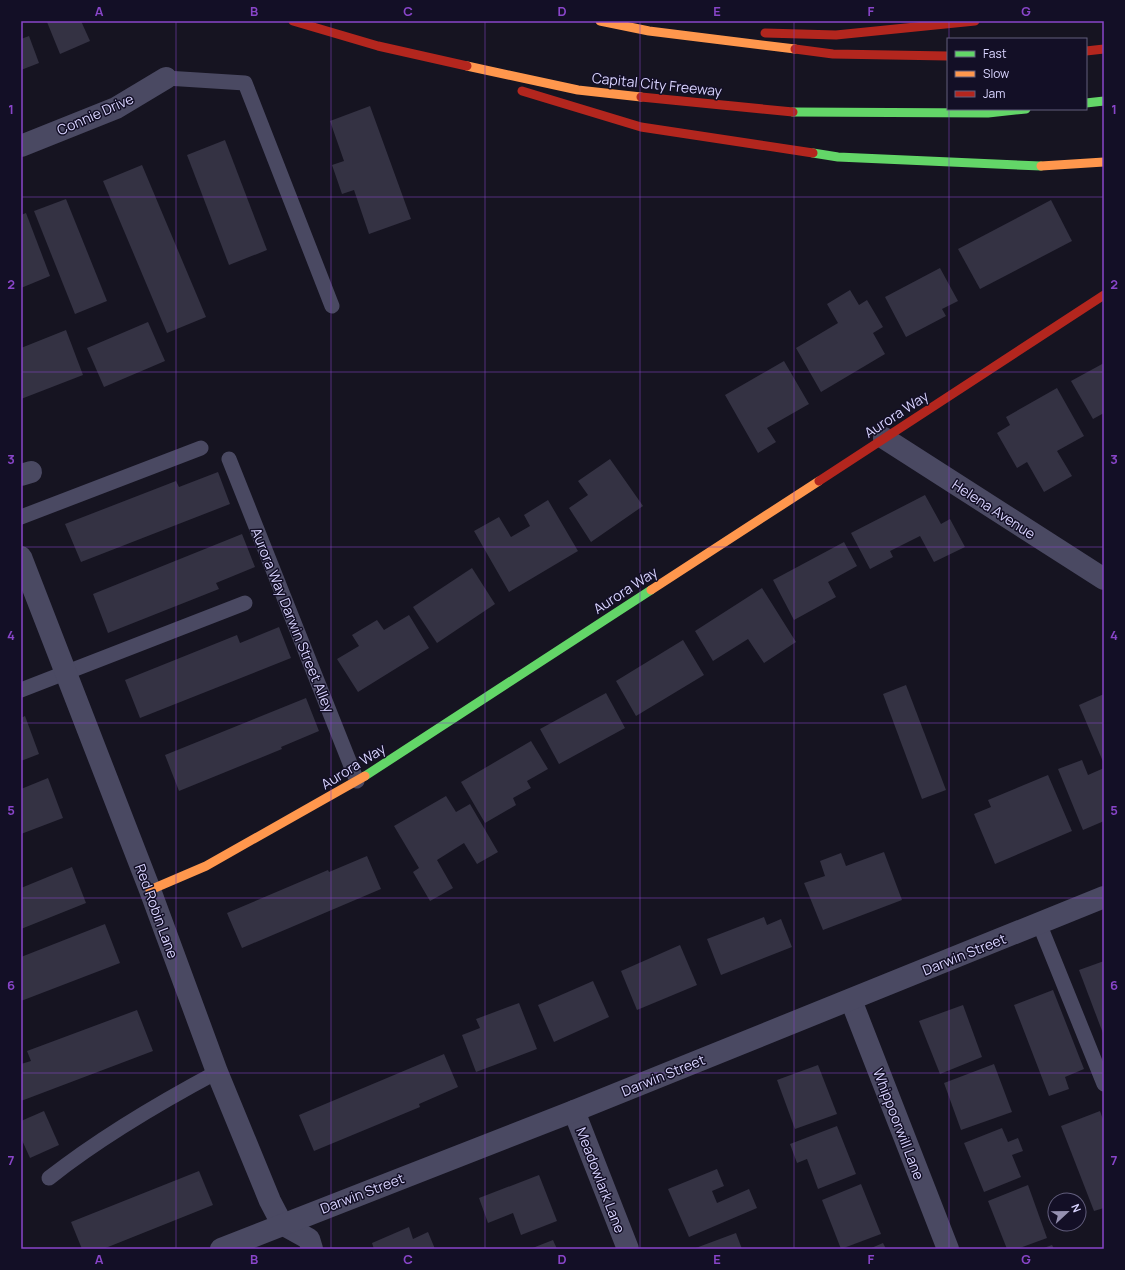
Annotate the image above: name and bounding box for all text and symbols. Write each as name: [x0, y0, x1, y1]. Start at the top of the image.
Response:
text: A: [95, 2, 104, 20]
text: B: [250, 2, 258, 20]
text: C: [403, 2, 413, 20]
text: D: [557, 2, 567, 20]
text: E: [713, 2, 721, 20]
text: F: [868, 2, 875, 20]
text: G: [1021, 2, 1031, 20]
legend: [947, 38, 1087, 110]
text: Fast: [983, 45, 1007, 62]
text: Slow: [983, 65, 1009, 82]
street label: Capital City Freeway: [591, 68, 724, 100]
text: Jam: [983, 85, 1005, 102]
street label: Connie Drive: [54, 89, 136, 139]
text: 1: [8, 100, 14, 118]
text: 1: [1111, 100, 1117, 118]
text: 2: [7, 275, 15, 293]
text: 2: [1110, 275, 1118, 293]
street label: Aurora Way: [860, 386, 932, 442]
text: 3: [7, 450, 15, 468]
text: 3: [1110, 450, 1118, 468]
street label: Helena Avenue: [949, 475, 1039, 543]
street label: Aurora Way Darwin Street Alley: [247, 525, 339, 716]
street label: Aurora Way: [589, 562, 661, 618]
text: 4: [7, 626, 15, 644]
text: 4: [1110, 626, 1118, 644]
street label: Aurora Way: [317, 738, 389, 793]
text: 5: [7, 801, 15, 819]
text: 5: [1110, 801, 1118, 819]
street label: Red Robin Lane: [131, 861, 183, 961]
street label: Darwin Street: [919, 928, 1009, 979]
text: 6: [7, 976, 15, 994]
text: 6: [1110, 976, 1118, 994]
street label: Darwin Street: [618, 1049, 708, 1100]
street label: Whippoorwill Lane: [869, 1066, 929, 1182]
street label: Meadowlark Lane: [572, 1124, 630, 1236]
text: 7: [8, 1151, 15, 1169]
text: 7: [1111, 1151, 1118, 1169]
street label: Darwin Street: [317, 1168, 407, 1218]
north arrow: [1047, 1192, 1087, 1232]
text: N: [1068, 1202, 1085, 1215]
text: A: [95, 1250, 104, 1268]
text: B: [250, 1250, 258, 1268]
text: C: [403, 1250, 413, 1268]
text: D: [557, 1250, 567, 1268]
text: E: [713, 1250, 721, 1268]
text: F: [868, 1250, 875, 1268]
text: G: [1021, 1250, 1031, 1268]

